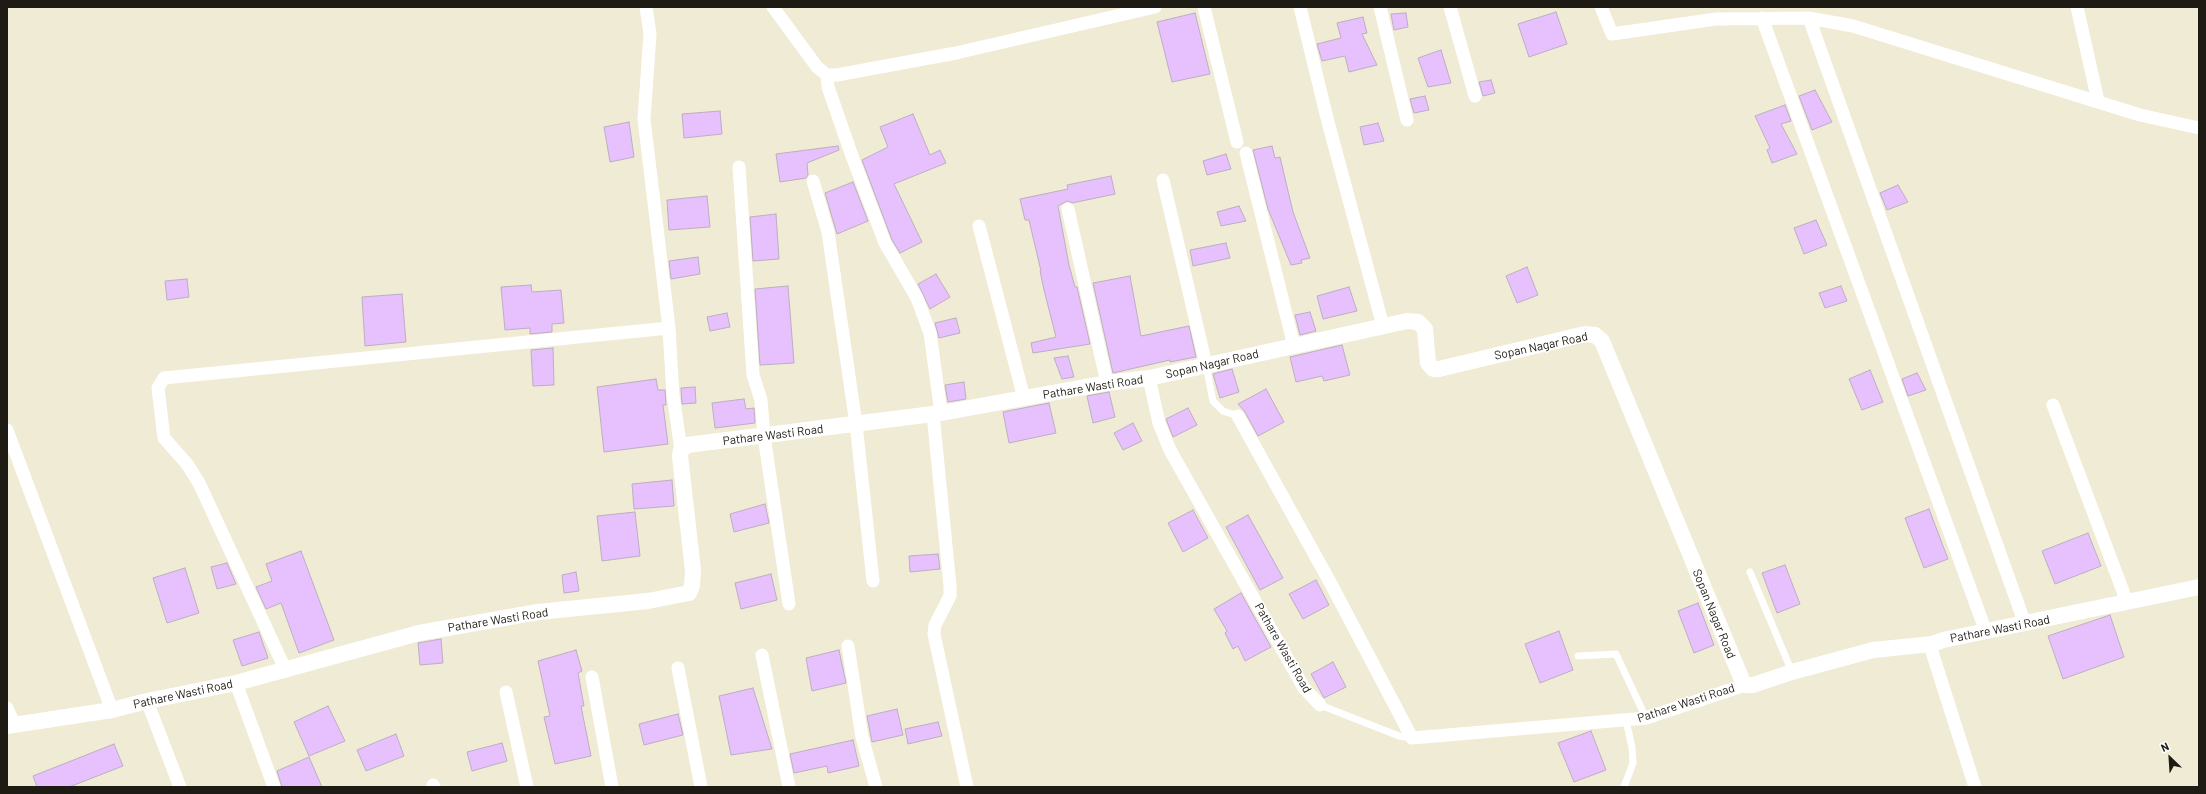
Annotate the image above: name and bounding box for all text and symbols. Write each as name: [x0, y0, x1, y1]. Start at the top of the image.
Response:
street label: Sopan Nagar Road: [1493, 329, 1589, 363]
street label: Sopan Nagar Road: [1164, 346, 1260, 382]
street label: Pathare Wasti Road: [1042, 372, 1144, 402]
street label: Pathare Wasti Road: [722, 422, 824, 448]
street label: Sopan Nagar Road: [1689, 567, 1739, 661]
street label: Pathare Wasti Road: [1251, 600, 1315, 696]
street label: Pathare Wasti Road: [447, 605, 549, 635]
street label: Pathare Wasti Road: [1949, 612, 2051, 646]
street label: Pathare Wasti Road: [132, 676, 234, 712]
street label: Pathare Wasti Road: [1636, 680, 1736, 726]
north arrow: [2150, 738, 2190, 778]
text: N: [2159, 739, 2171, 754]

